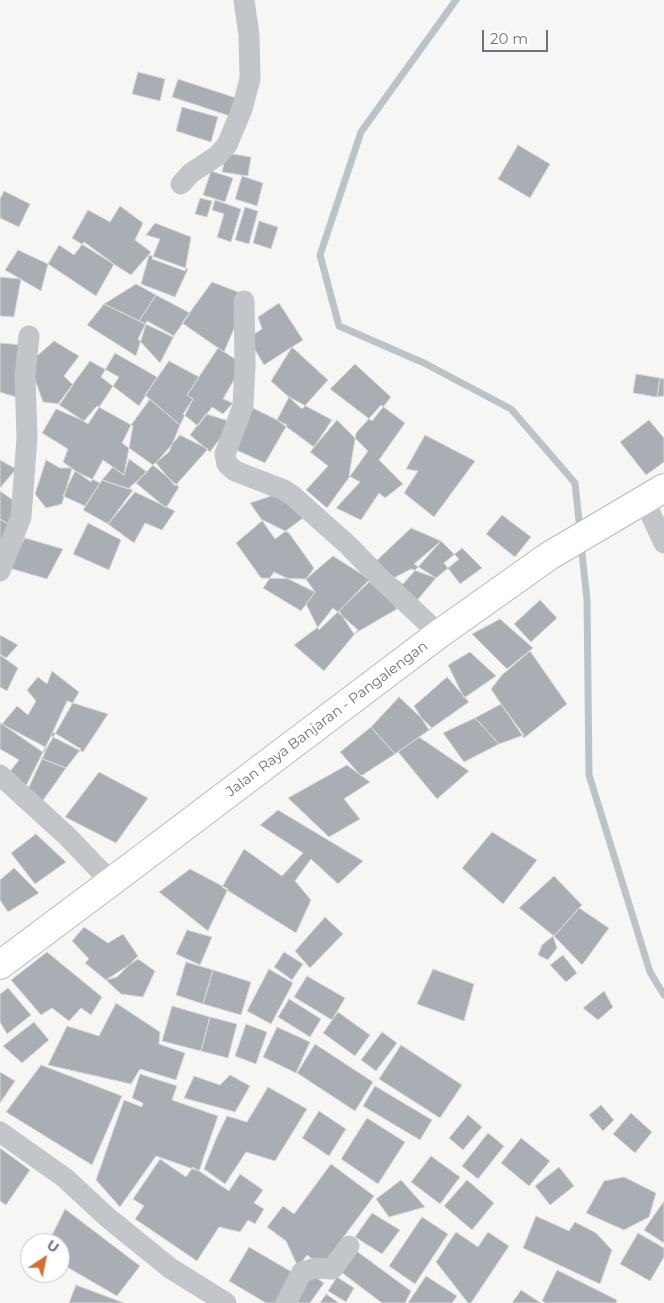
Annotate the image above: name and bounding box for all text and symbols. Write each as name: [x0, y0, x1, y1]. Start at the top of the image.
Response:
scale bar: [484, 20, 550, 52]
text: 20 m: [490, 29, 528, 48]
street label: Jalan Raya Banjaran - Pangalengan: [223, 638, 431, 800]
north arrow: [20, 1233, 70, 1283]
text: U: [43, 1236, 62, 1257]

